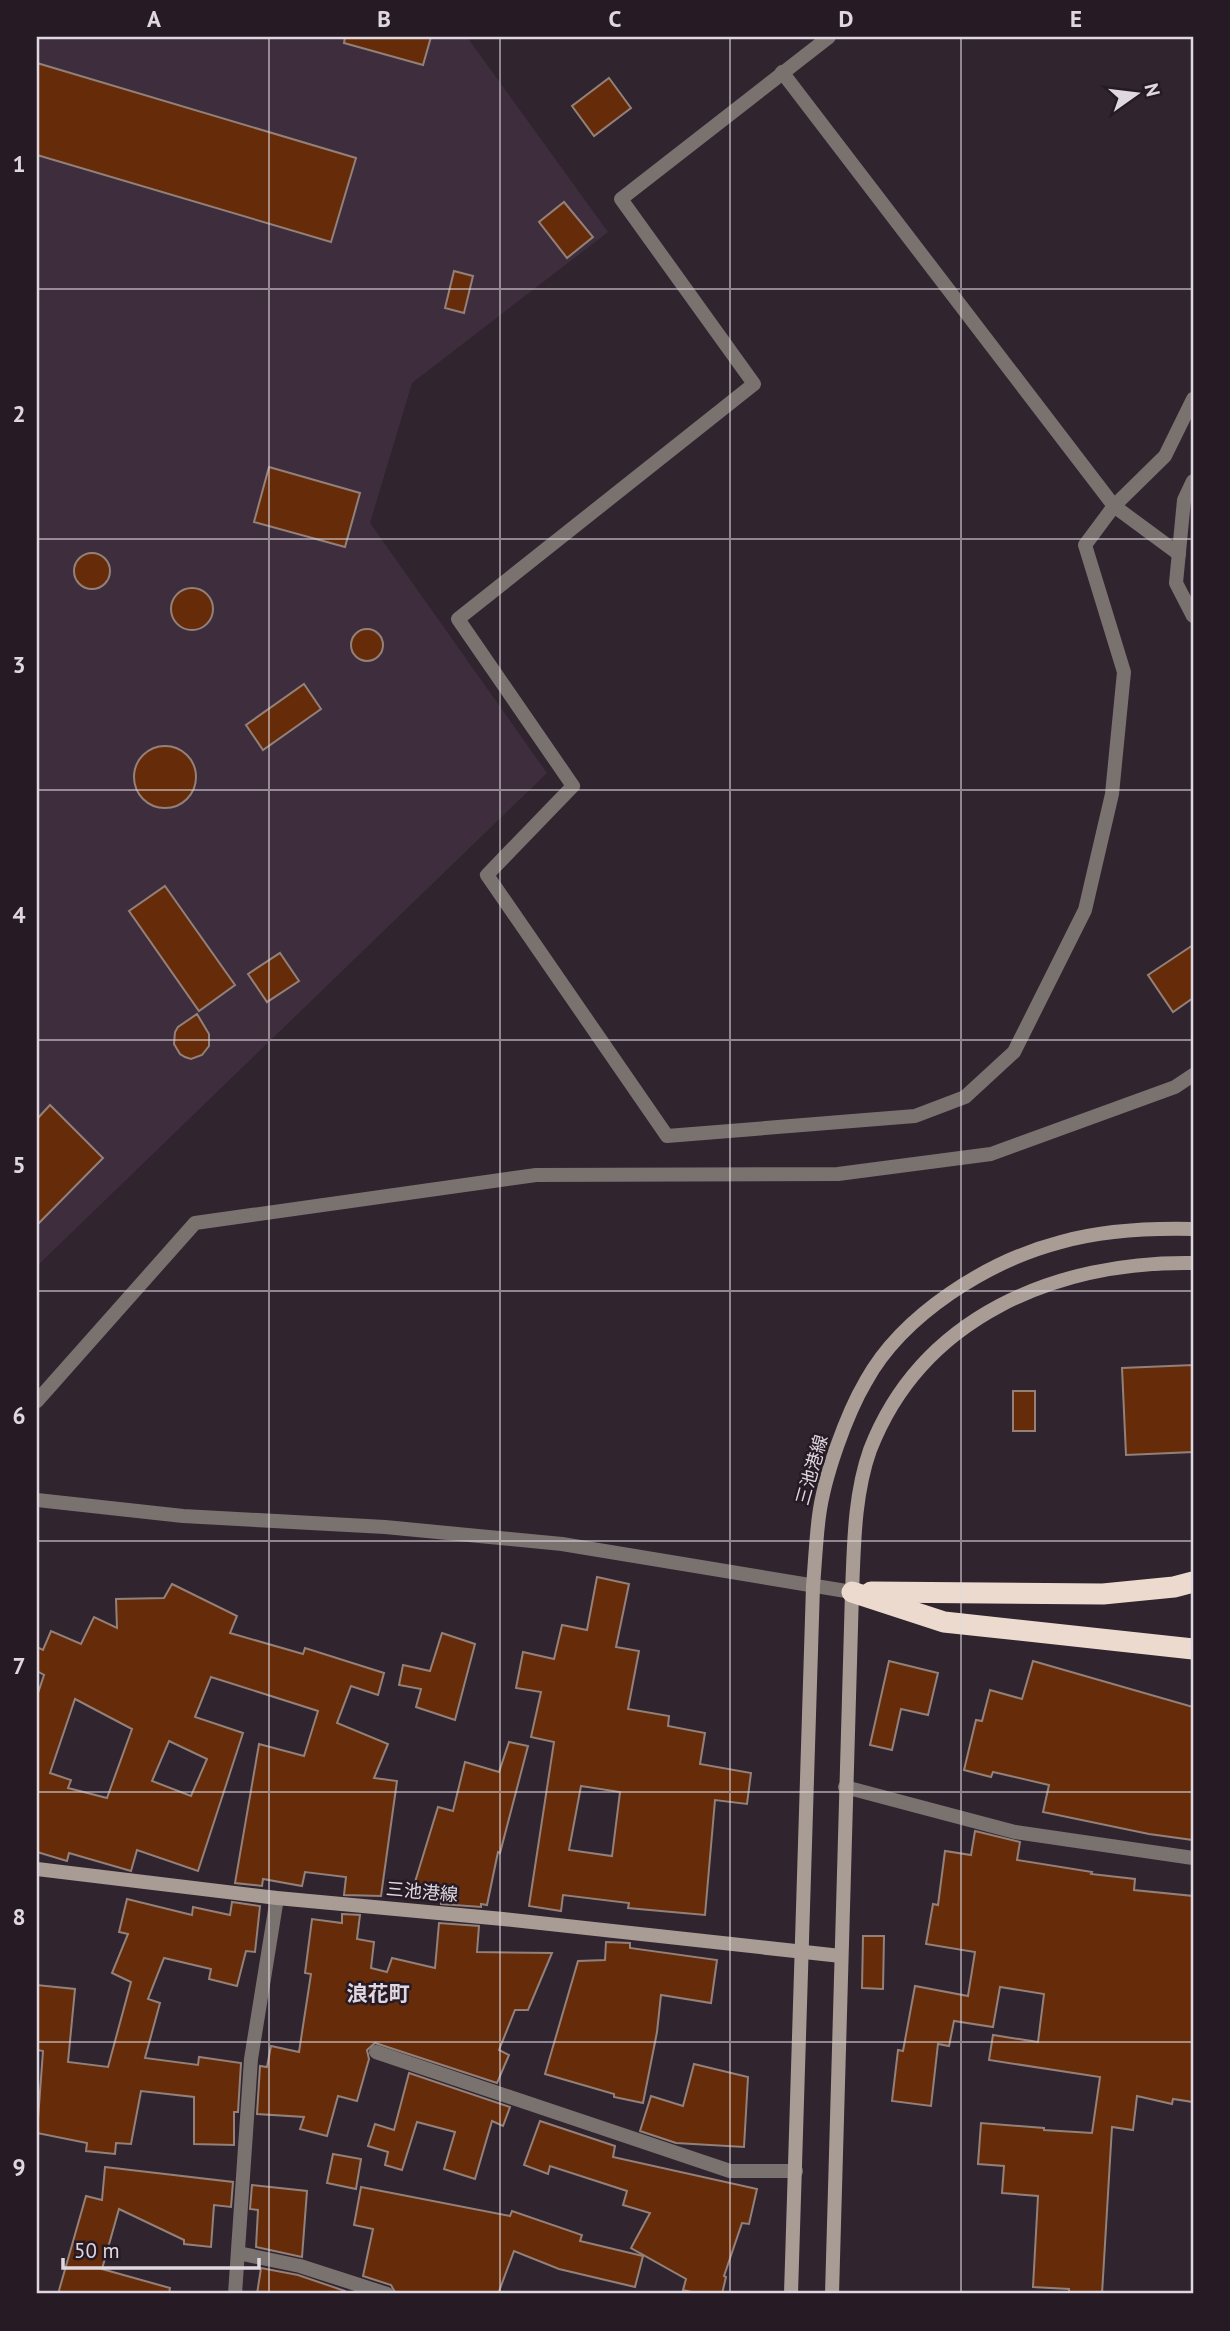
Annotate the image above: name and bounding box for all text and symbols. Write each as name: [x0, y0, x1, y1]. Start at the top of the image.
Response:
text: A: [147, 4, 161, 33]
text: B: [377, 4, 391, 33]
text: C: [609, 4, 622, 33]
text: D: [839, 4, 853, 33]
text: E: [1070, 4, 1082, 33]
north arrow: [1100, 60, 1170, 130]
text: N: [1139, 81, 1166, 99]
text: 1: [12, 149, 26, 178]
text: 2: [12, 399, 26, 428]
text: 3: [12, 650, 26, 679]
text: 4: [12, 900, 26, 929]
text: 5: [12, 1150, 26, 1179]
text: 6: [12, 1401, 26, 1430]
street label: 三池港線: [791, 1432, 832, 1508]
text: 7: [12, 1651, 26, 1680]
street label: 三池港線: [385, 1877, 459, 1906]
text: 8: [12, 1902, 26, 1931]
district label: 浪花町: [347, 1980, 410, 2007]
text: 9: [12, 2152, 26, 2181]
scale bar: [63, 2226, 259, 2270]
text: 50 m: [74, 2237, 120, 2264]

